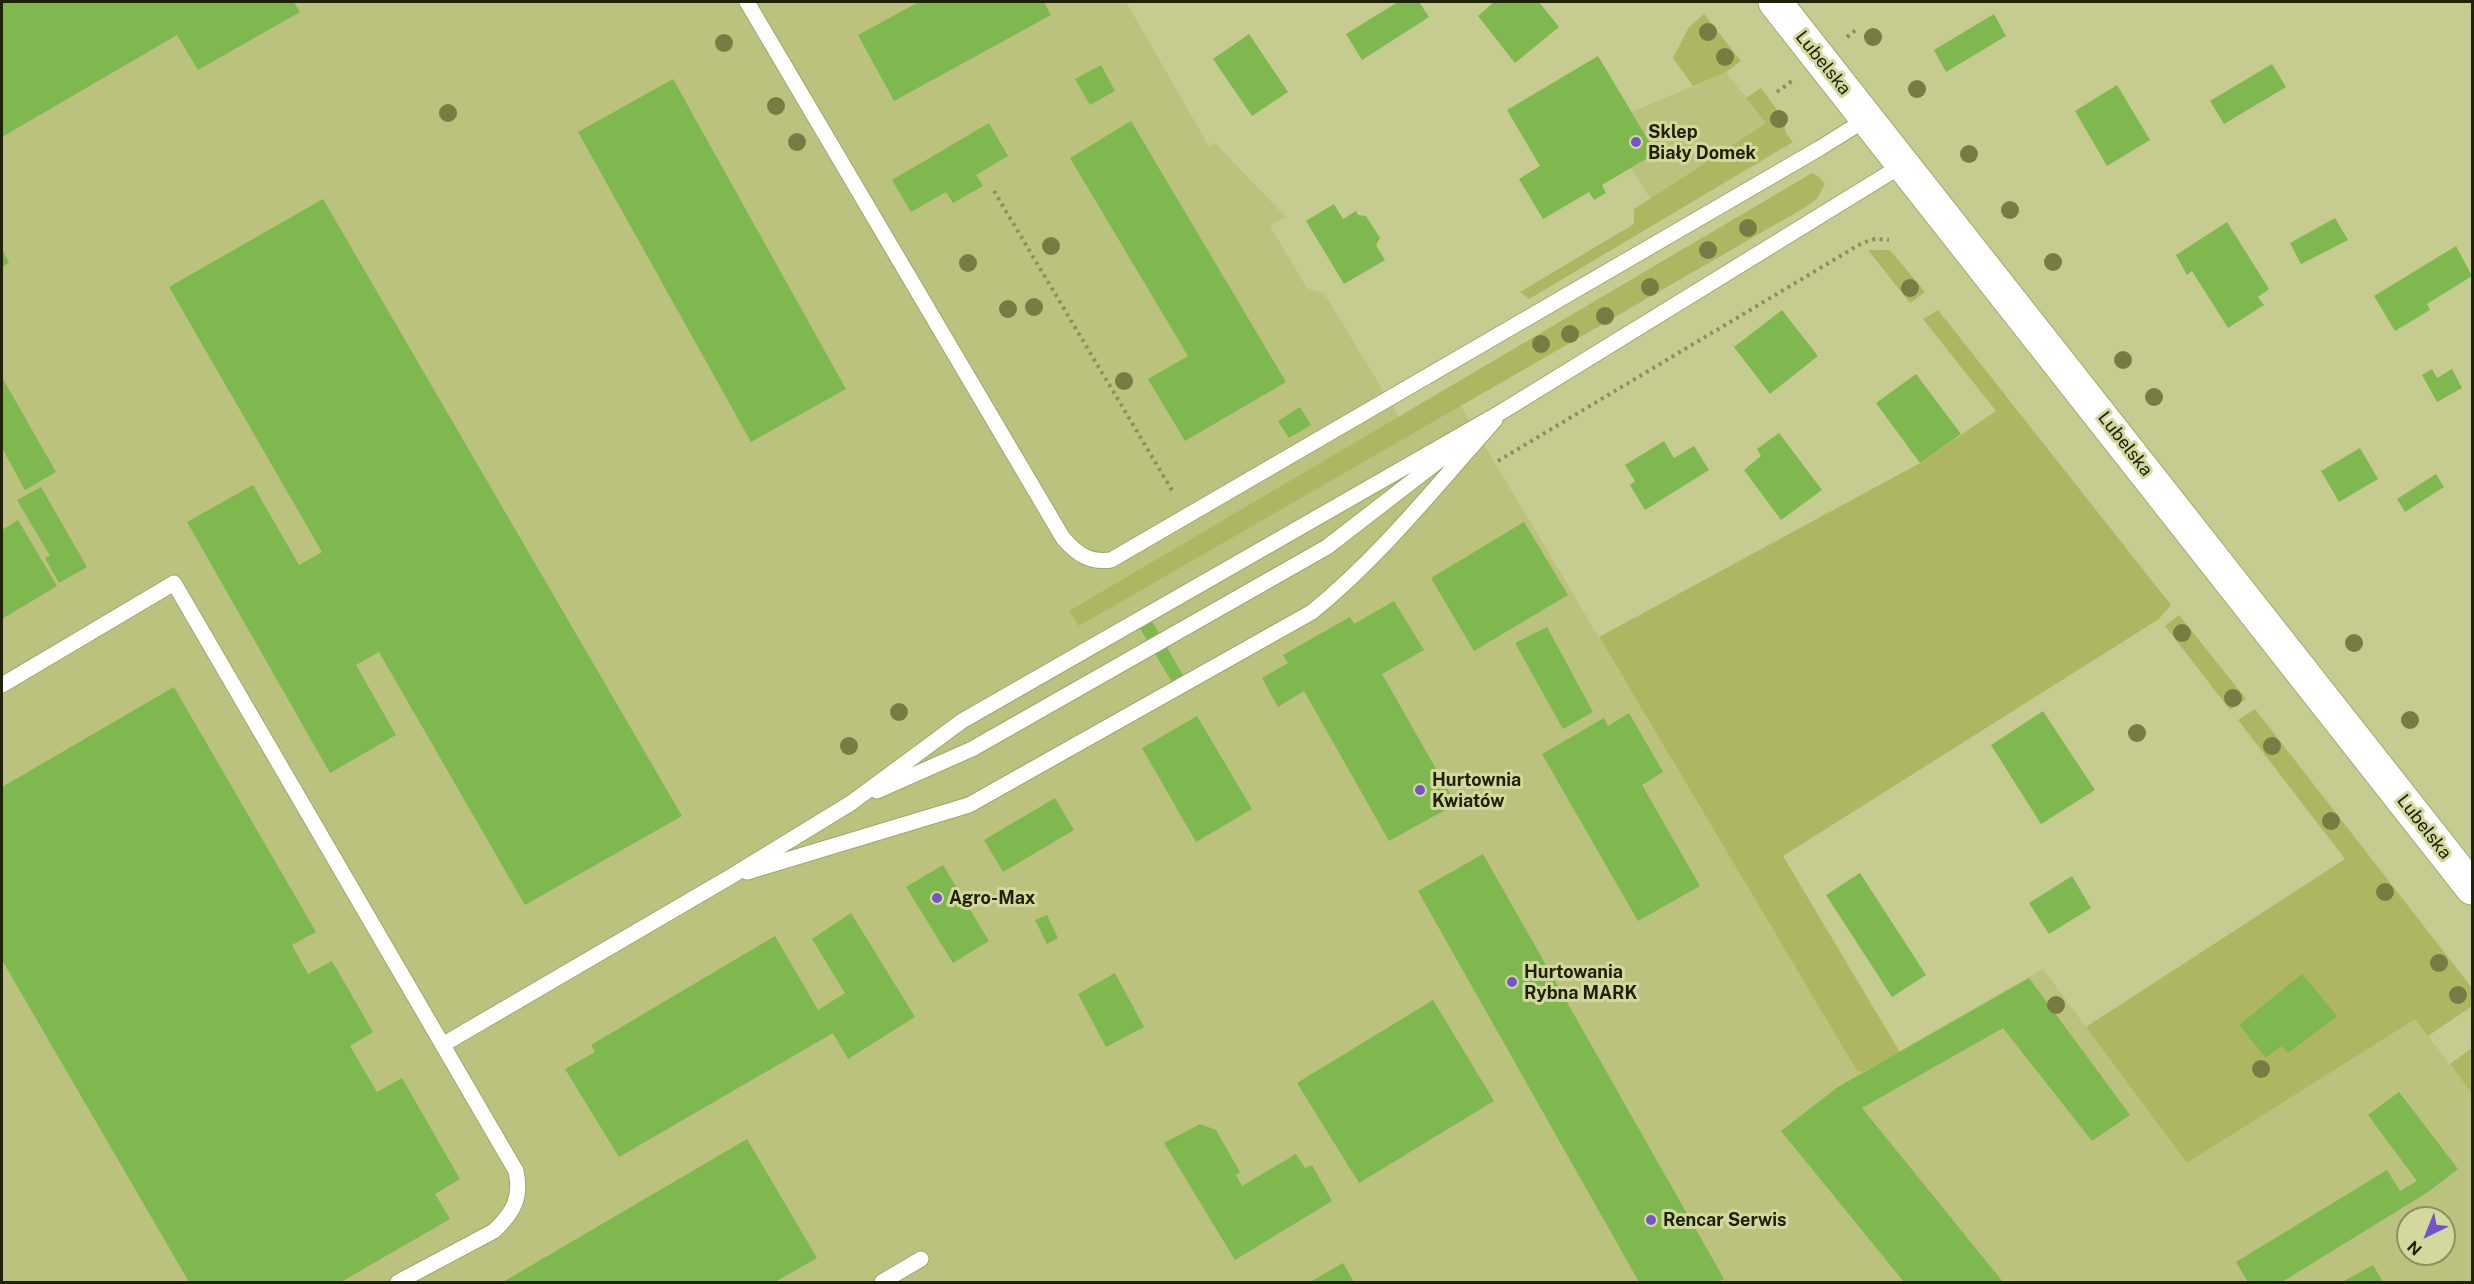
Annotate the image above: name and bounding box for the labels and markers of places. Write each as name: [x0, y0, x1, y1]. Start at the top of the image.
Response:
place label: Sklep Biały Domek: [1648, 121, 1756, 164]
marker: Sklep Biały Domek: [1629, 135, 1643, 149]
place label: Hurtownia Kwiatów: [1432, 769, 1521, 812]
marker: Hurtownia Kwiatów: [1413, 783, 1427, 797]
place label: Agro-Max: [949, 887, 1035, 909]
marker: Agro-Max: [930, 891, 944, 905]
place label: Hurtowania Rybna MARK: [1524, 961, 1638, 1004]
marker: Hurtowania Rybna MARK: [1505, 975, 1519, 989]
place label: Rencar Serwis: [1663, 1209, 1787, 1231]
marker: Rencar Serwis: [1644, 1213, 1658, 1227]

